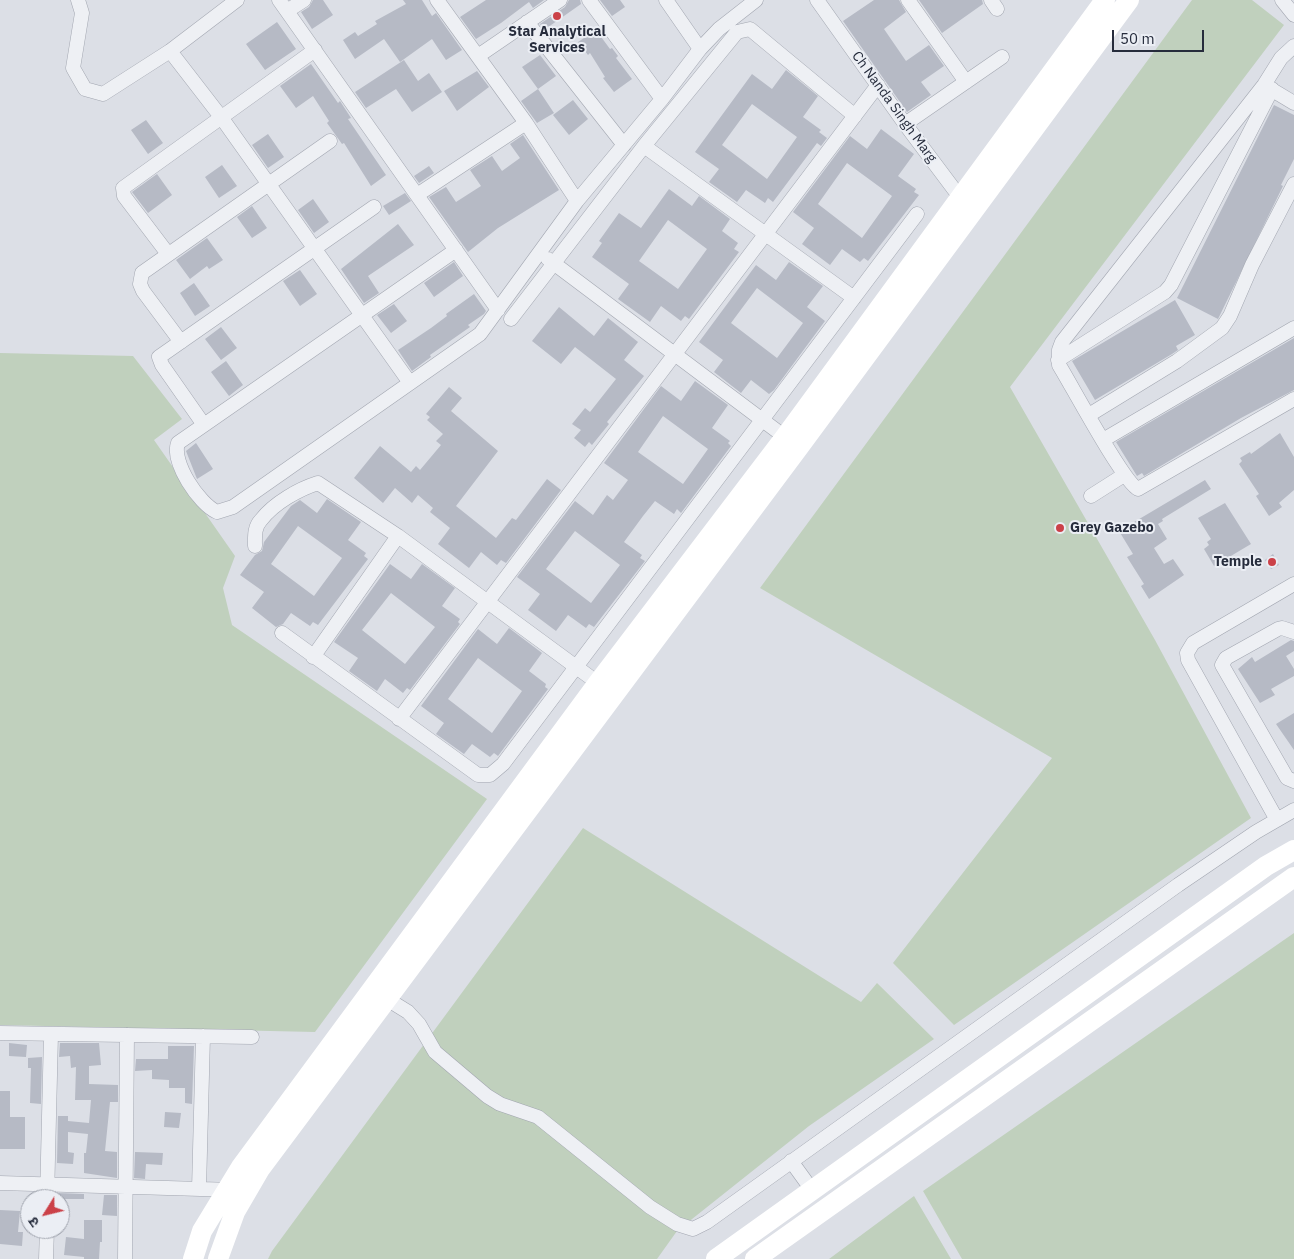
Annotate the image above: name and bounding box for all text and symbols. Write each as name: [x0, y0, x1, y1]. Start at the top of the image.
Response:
marker: Star Analytical Services: [551, 10, 563, 22]
scale bar: [1114, 20, 1206, 52]
place label: Star Analytical Services: [508, 24, 606, 56]
text: 50 m: [1120, 29, 1155, 48]
street label: Ch Nanda Singh Marg: [848, 48, 940, 166]
place label: Grey Gazebo: [1070, 520, 1154, 536]
marker: Grey Gazebo: [1054, 522, 1066, 534]
place label: Temple: [1214, 554, 1262, 570]
marker: Temple: [1266, 556, 1278, 568]
north arrow: [20, 1189, 70, 1239]
text: उ: [24, 1214, 43, 1231]

